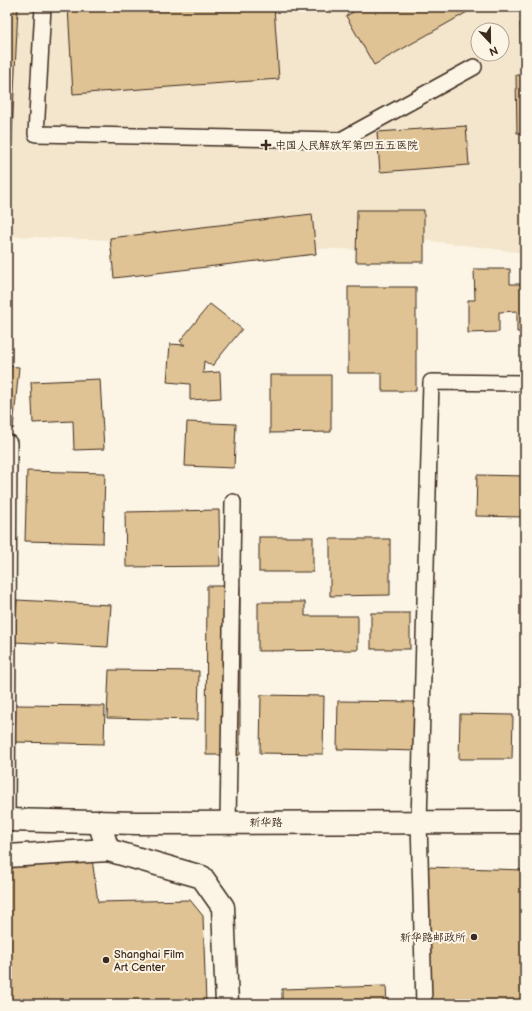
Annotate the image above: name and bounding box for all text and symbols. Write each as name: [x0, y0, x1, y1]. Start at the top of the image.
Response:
north arrow: [470, 22, 510, 62]
text: N: [487, 43, 500, 58]
marker: 中国人民解放军第四五五医院: [260, 139, 272, 151]
place label: 中国人民解放军第四五五医院: [275, 139, 418, 152]
street label: 新华路: [250, 816, 283, 829]
place label: 新华路邮政所: [400, 931, 466, 944]
marker: 新华路邮政所: [469, 932, 479, 942]
place label: Shanghai Film Art Center: [114, 948, 184, 974]
marker: Shanghai Film Art Center: [101, 955, 111, 965]

